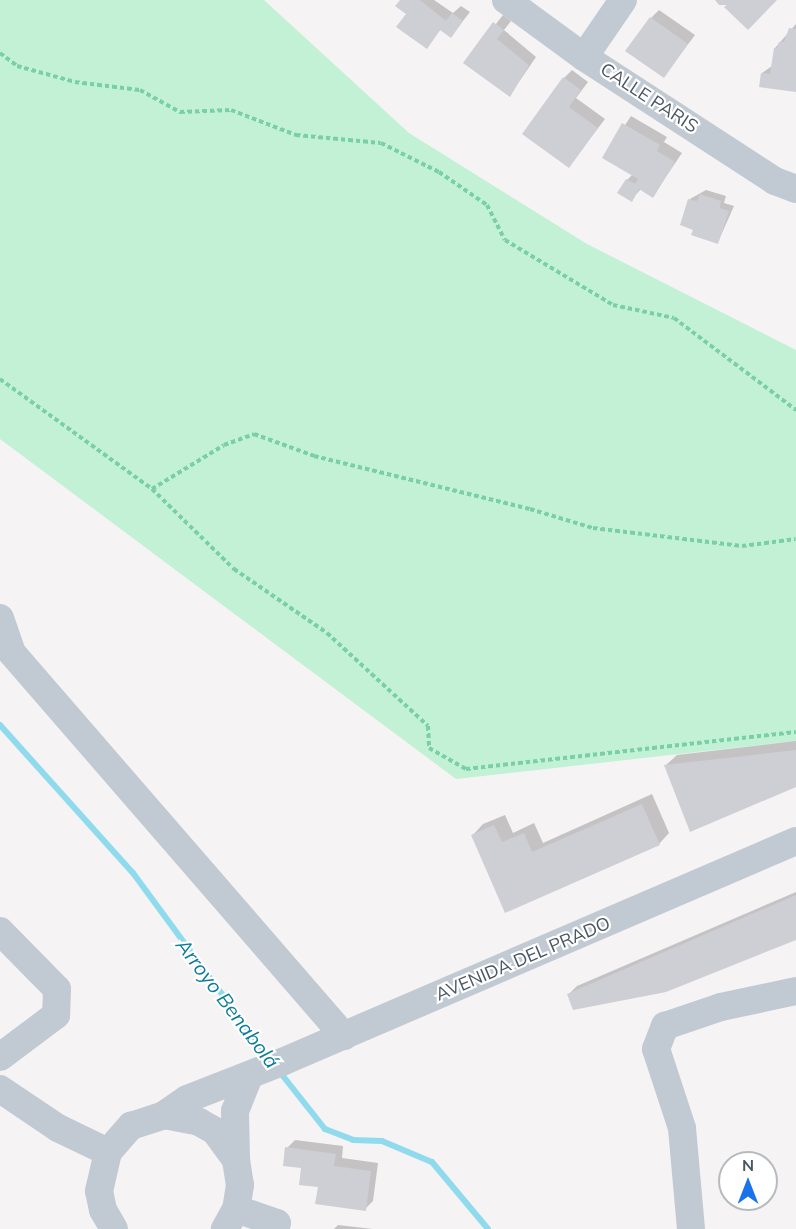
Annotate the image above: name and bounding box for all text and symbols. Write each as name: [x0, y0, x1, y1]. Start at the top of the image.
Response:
street label: CALLE PARIS: [596, 58, 702, 138]
street label: AVENIDA DEL PRADO: [432, 912, 614, 1006]
water label: Arroyo Benabolá: [172, 934, 284, 1072]
north arrow: [718, 1151, 778, 1211]
text: N: [742, 1155, 754, 1175]

